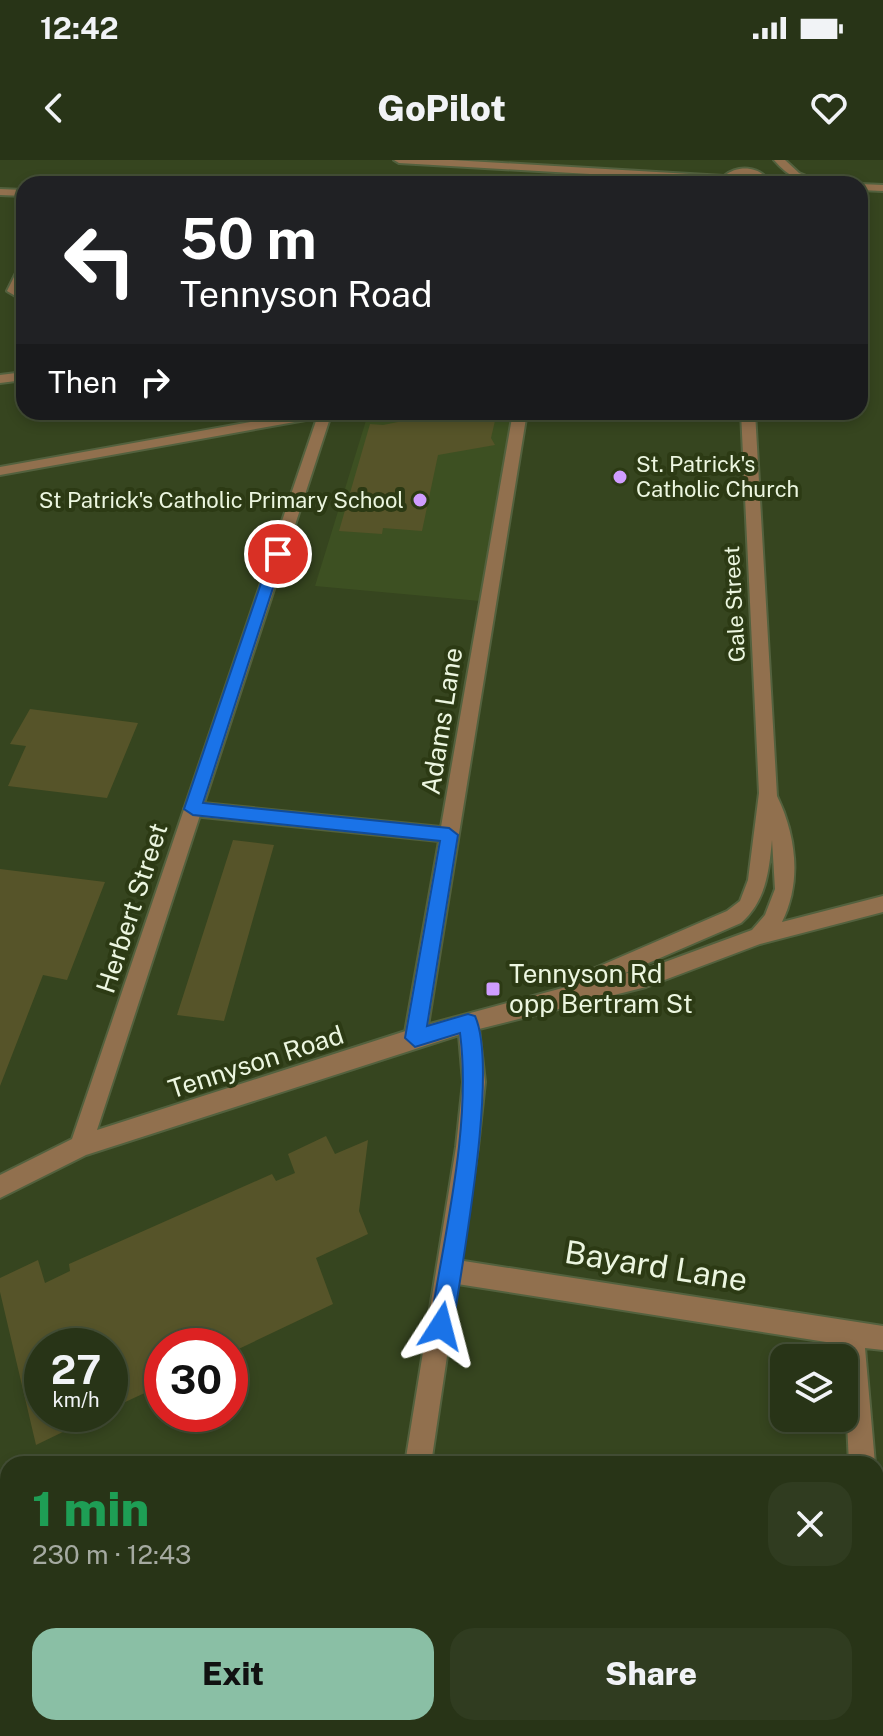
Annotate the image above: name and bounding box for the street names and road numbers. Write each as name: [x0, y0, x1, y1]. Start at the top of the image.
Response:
street label: Gale Street: [718, 545, 750, 663]
street label: Adams Lane: [415, 645, 468, 797]
street label: Herbert Street: [89, 819, 174, 997]
street label: Tennyson Road: [164, 1019, 347, 1104]
street label: Bayard Lane: [562, 1233, 750, 1298]

